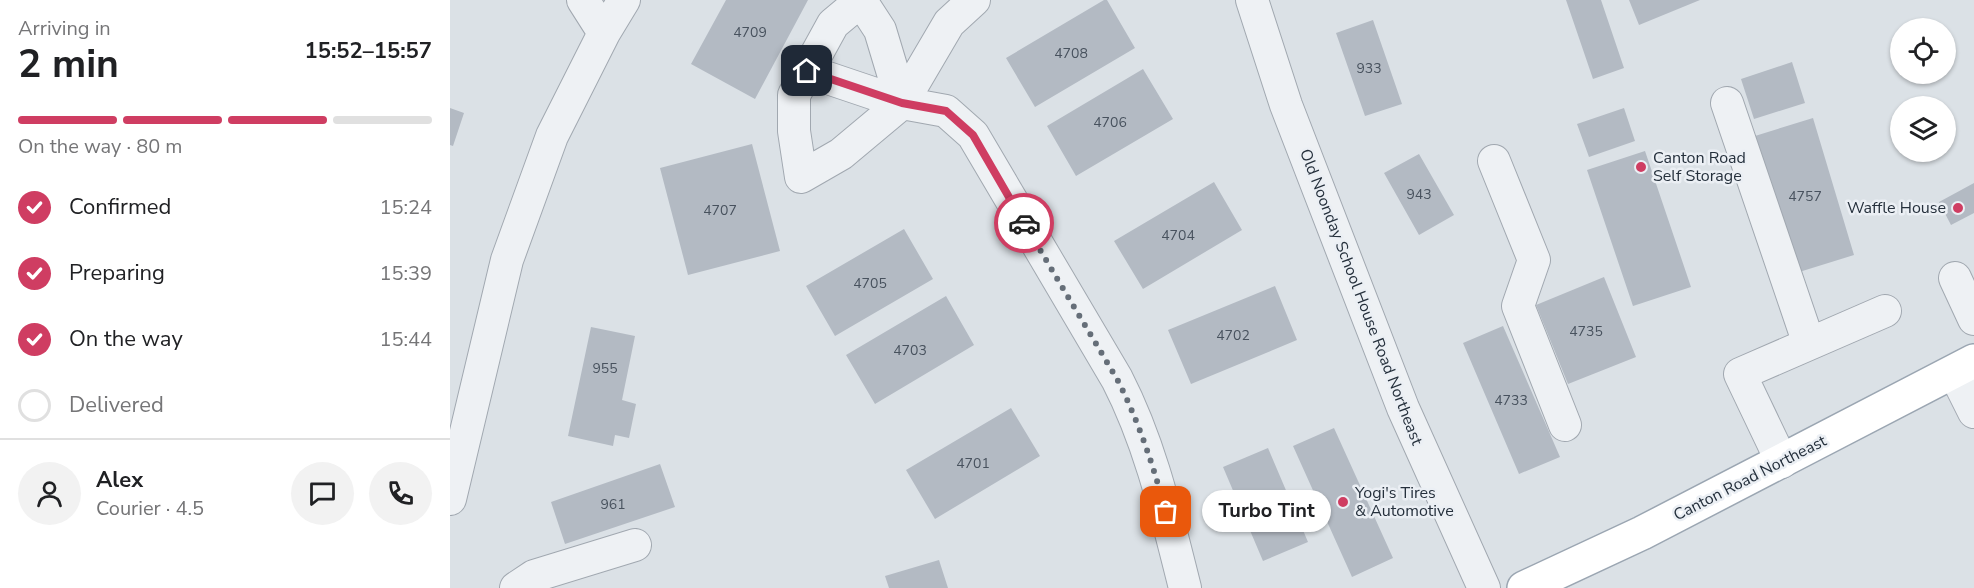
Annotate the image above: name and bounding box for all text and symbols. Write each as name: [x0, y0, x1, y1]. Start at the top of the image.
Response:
text: Arriving in: [18, 15, 111, 42]
map controls: [1890, 18, 1956, 162]
button: locate: [1890, 18, 1956, 84]
house number: 4709: [733, 23, 767, 42]
text: 15:52–15:57: [304, 36, 432, 66]
text: 2 min: [18, 38, 119, 91]
house number: 4708: [1054, 44, 1088, 63]
pin: [781, 45, 832, 96]
icon: home: [790, 54, 823, 87]
house number: 933: [1356, 59, 1382, 78]
button: layers: [1890, 96, 1956, 162]
house number: 4706: [1093, 113, 1127, 132]
text: On the way · 80 m: [18, 133, 182, 160]
street label: Old Noonday School House Road Northeast: [1294, 146, 1428, 449]
place label: Canton Road Self Storage: [1653, 147, 1746, 187]
marker: Canton Road Self Storage: [1634, 160, 1648, 174]
house number: 943: [1406, 185, 1432, 204]
house number: 4757: [1788, 187, 1822, 206]
icon: check: [18, 191, 51, 224]
text: Confirmed: [69, 192, 171, 222]
courier: [994, 193, 1054, 253]
text: 15:24: [379, 194, 432, 221]
place label: Waffle House: [1847, 197, 1946, 219]
house number: 4707: [703, 201, 737, 220]
marker: Waffle House: [1951, 201, 1965, 215]
icon: car: [1008, 207, 1041, 240]
house number: 4704: [1161, 226, 1195, 245]
icon: check: [18, 257, 51, 290]
text: Preparing: [69, 258, 165, 288]
text: 15:39: [379, 260, 432, 287]
house number: 4705: [853, 274, 887, 293]
house number: 4735: [1569, 322, 1603, 341]
icon: check: [18, 323, 51, 356]
text: On the way: [69, 324, 183, 354]
text: 15:44: [379, 326, 432, 353]
house number: 4702: [1216, 326, 1250, 345]
house number: 4703: [893, 341, 927, 360]
house number: 955: [592, 359, 618, 378]
text: Delivered: [69, 390, 164, 420]
house number: 4733: [1494, 391, 1528, 410]
street label: Canton Road Northeast: [1670, 430, 1831, 526]
house number: 4701: [956, 454, 990, 473]
button: person: [18, 462, 81, 525]
button: chat: [291, 462, 354, 525]
button: phone: [369, 462, 432, 525]
text: Alex: [96, 465, 143, 495]
place label: Yogi's Tires & Automotive: [1354, 482, 1454, 522]
pin: [1140, 486, 1191, 537]
callout: Turbo Tint: [1202, 491, 1331, 533]
text: Courier · 4.5: [96, 495, 204, 522]
house number: 961: [600, 495, 626, 514]
icon: bag: [1149, 495, 1182, 528]
marker: Yogi's Tires & Automotive: [1336, 495, 1350, 509]
text: Turbo Tint: [1218, 497, 1315, 524]

